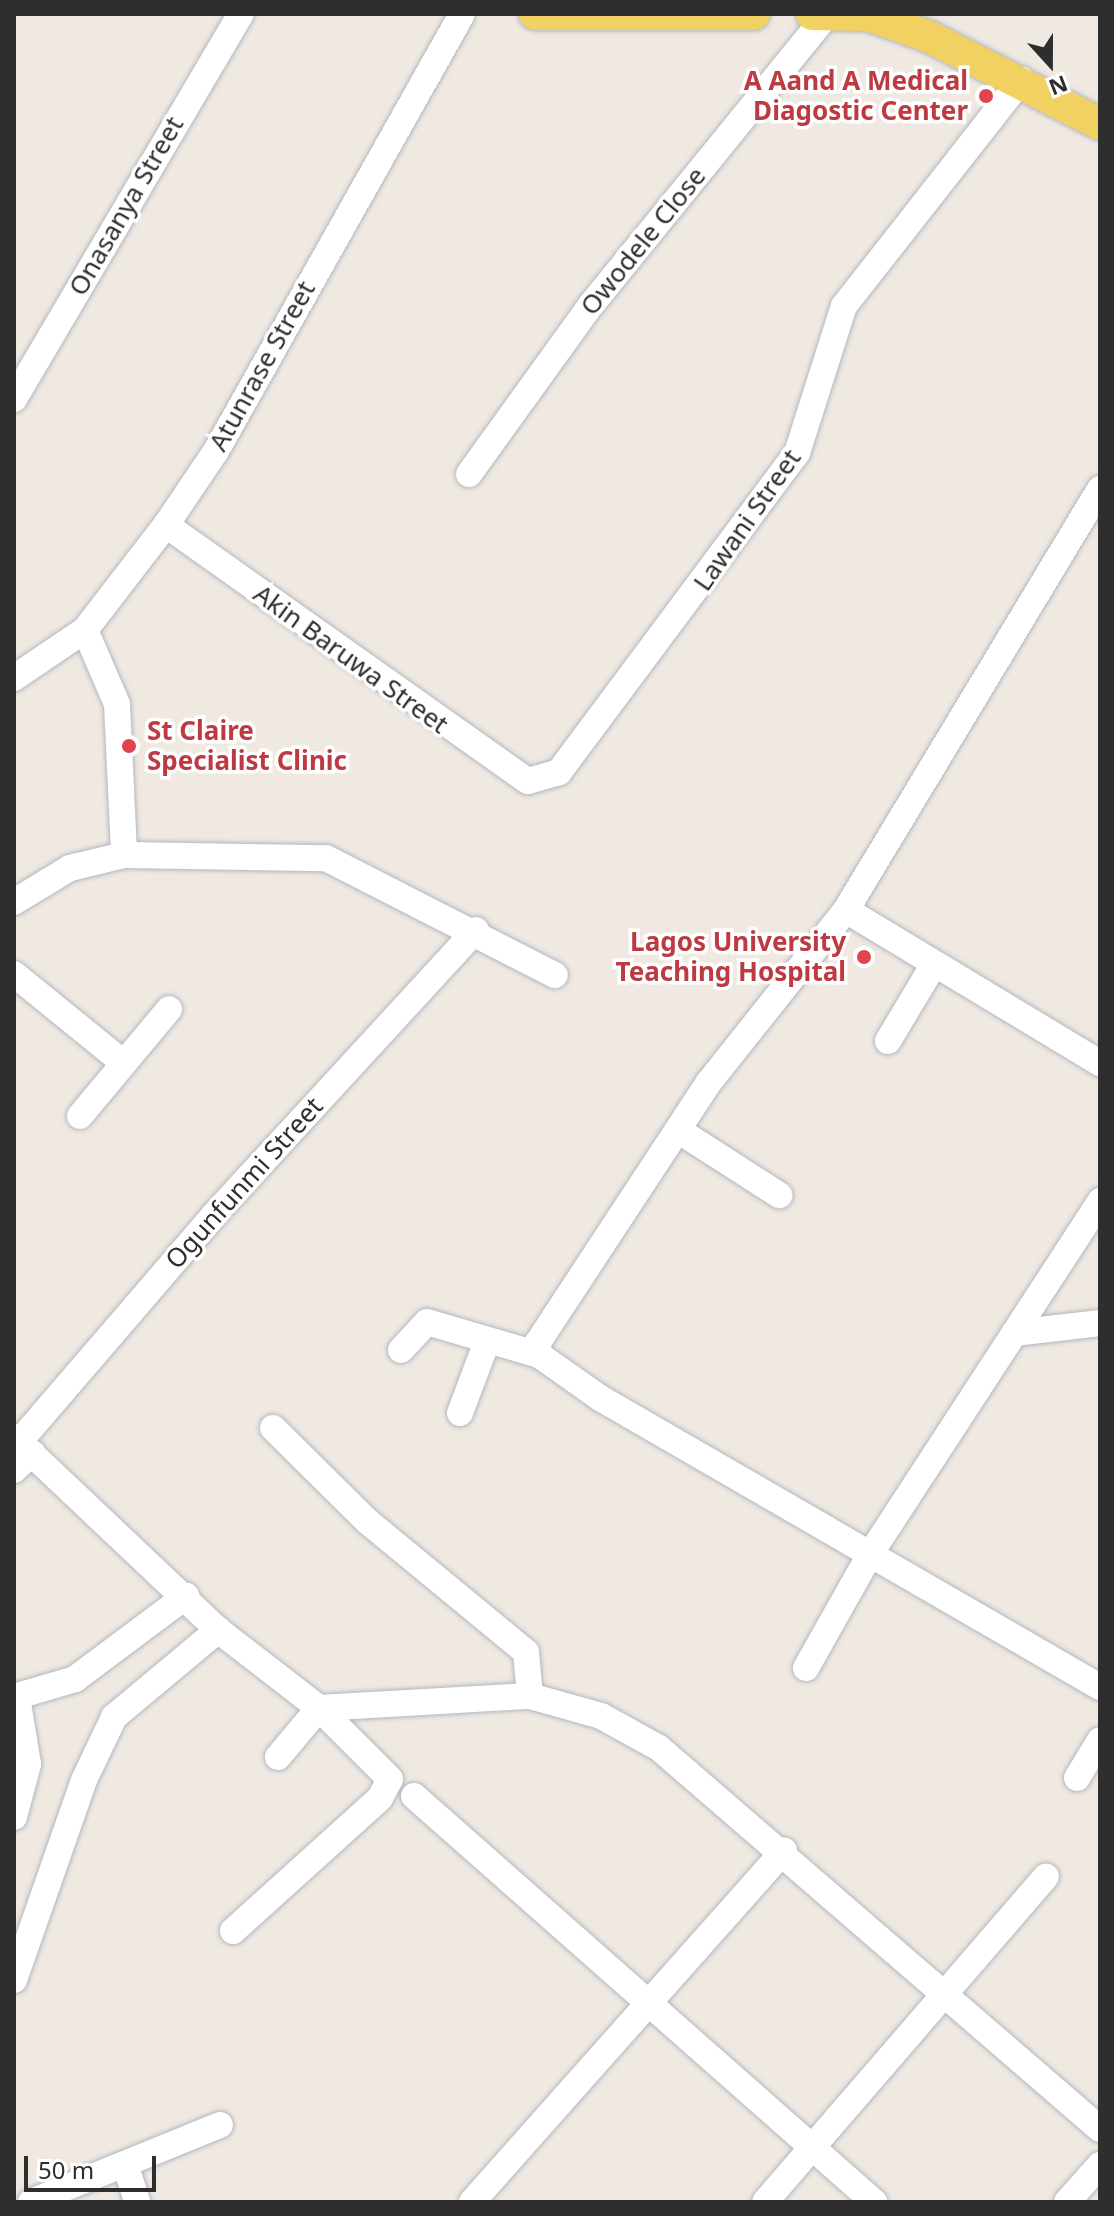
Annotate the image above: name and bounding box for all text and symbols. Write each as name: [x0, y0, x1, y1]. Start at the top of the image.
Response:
north arrow: [1010, 24, 1090, 104]
place label: A Aand A Medical Diagostic Center: [744, 65, 968, 126]
text: N: [1045, 69, 1072, 104]
marker: A Aand A Medical Diagostic Center: [975, 85, 997, 107]
street label: Onasanya Street: [62, 111, 190, 301]
street label: Owodele Close: [574, 161, 712, 321]
street label: Atunrase Street: [202, 276, 322, 456]
street label: Lawani Street: [687, 443, 807, 597]
street label: Akin Baruwa Street: [248, 578, 454, 740]
place label: St Claire Specialist Clinic: [147, 715, 347, 776]
marker: St Claire Specialist Clinic: [118, 735, 140, 757]
place label: Lagos University Teaching Hospital: [616, 926, 846, 988]
marker: Lagos University Teaching Hospital: [853, 946, 875, 968]
street label: Ogunfunmi Street: [159, 1091, 329, 1275]
scale bar: [28, 2140, 160, 2190]
text: 50 m: [38, 2153, 94, 2186]

